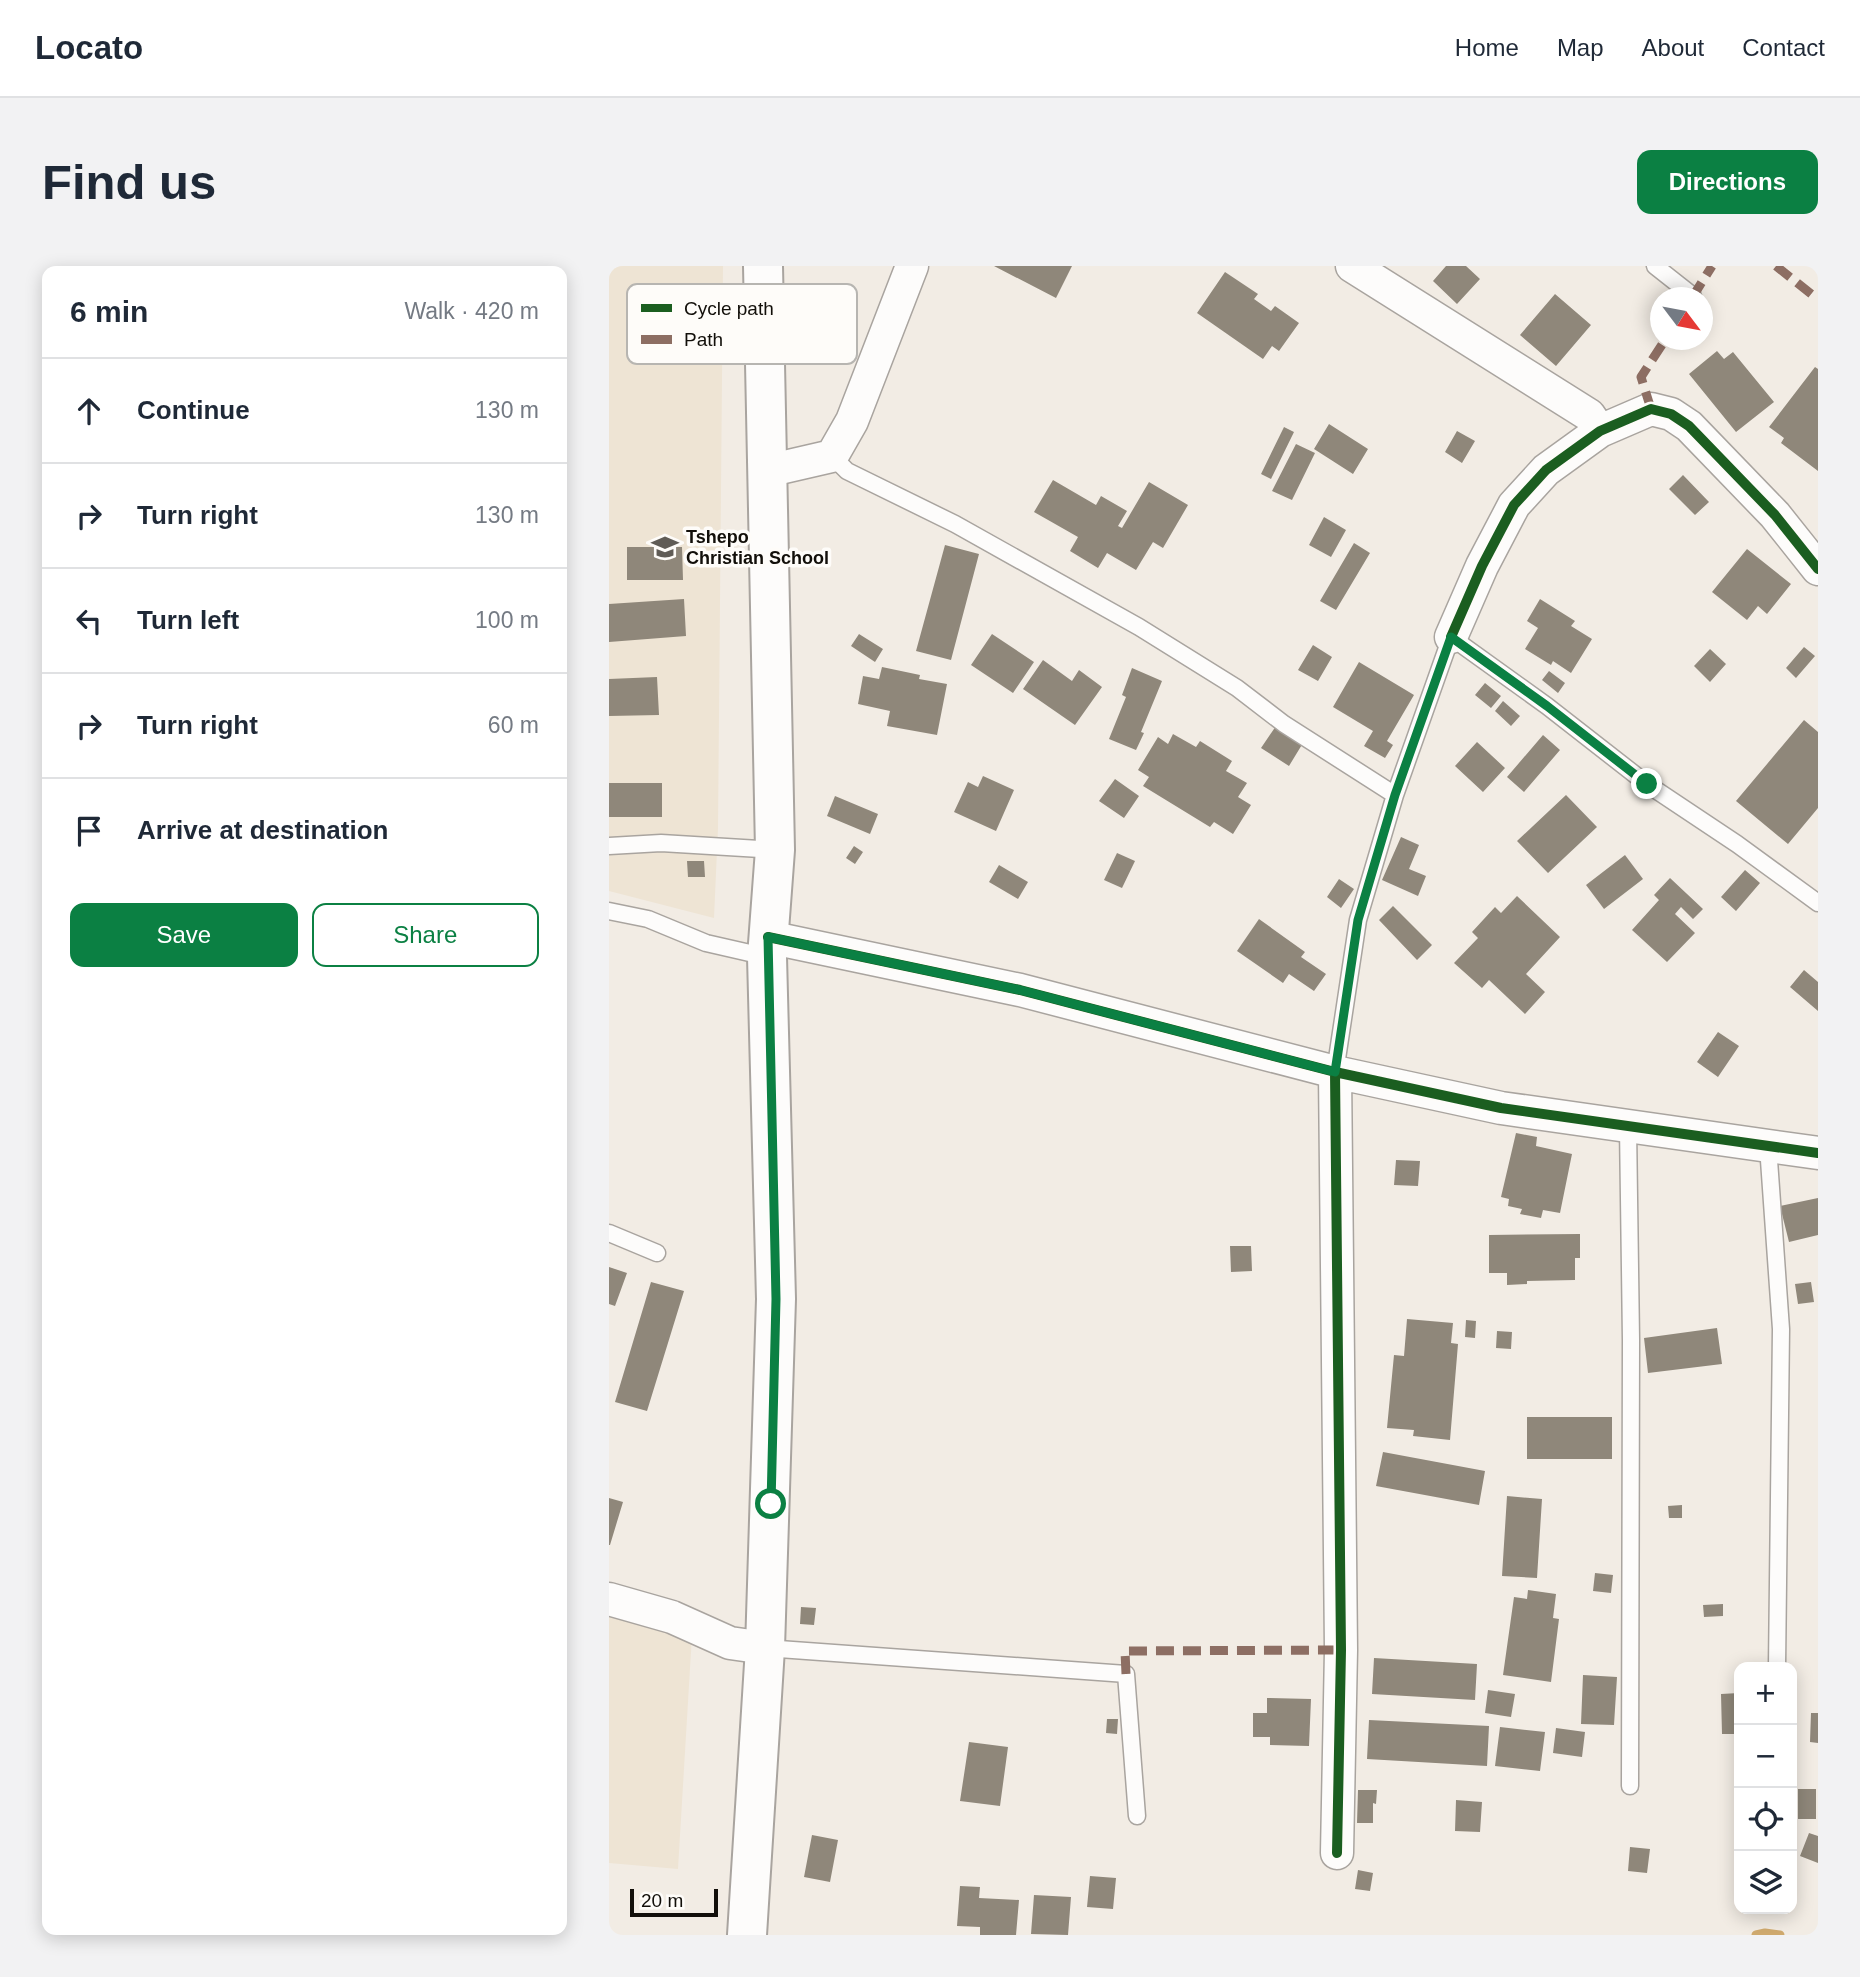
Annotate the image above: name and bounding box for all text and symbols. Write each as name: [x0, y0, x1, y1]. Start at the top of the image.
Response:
text: Locato: [35, 29, 143, 66]
text: Home: [1455, 34, 1519, 61]
text: Map: [1557, 34, 1604, 61]
text: About: [1642, 34, 1704, 61]
text: Contact: [1742, 34, 1825, 61]
button: Directions: [1637, 150, 1818, 214]
text: Find us: [42, 155, 216, 209]
legend: [627, 284, 857, 364]
north arrow: [1650, 287, 1713, 350]
text: 6 min: [70, 295, 148, 328]
text: Walk · 420 m: [404, 298, 539, 324]
text: Cycle path: [684, 298, 774, 319]
text: Path: [684, 329, 723, 350]
icon: ahead: [70, 392, 108, 430]
text: Continue: [137, 395, 250, 425]
text: 130 m: [475, 397, 539, 423]
icon: right: [70, 497, 108, 535]
text: Turn right: [137, 500, 258, 530]
text: 130 m: [475, 502, 539, 528]
place label: Tshepo Christian School: [686, 527, 829, 568]
school or university icon: Tshepo Christian School: [650, 532, 680, 562]
icon: left: [70, 602, 108, 640]
text: Turn left: [137, 605, 239, 635]
text: 100 m: [475, 607, 539, 633]
icon: right: [70, 707, 108, 745]
text: Turn right: [137, 710, 258, 740]
text: 60 m: [488, 712, 539, 738]
route end: [1631, 768, 1662, 799]
icon: arrive: [70, 812, 108, 850]
text: Arrive at destination: [137, 815, 388, 845]
button: Save: [70, 903, 298, 967]
button: Share: [312, 903, 539, 967]
route start: [755, 1488, 786, 1519]
map controls: [1734, 1662, 1797, 1914]
button: +: [1734, 1662, 1797, 1725]
button: −: [1734, 1725, 1797, 1788]
button: locate: [1734, 1788, 1797, 1851]
button: layers: [1734, 1851, 1797, 1914]
scale bar: [630, 1886, 717, 1918]
text: 20 m: [641, 1890, 683, 1911]

